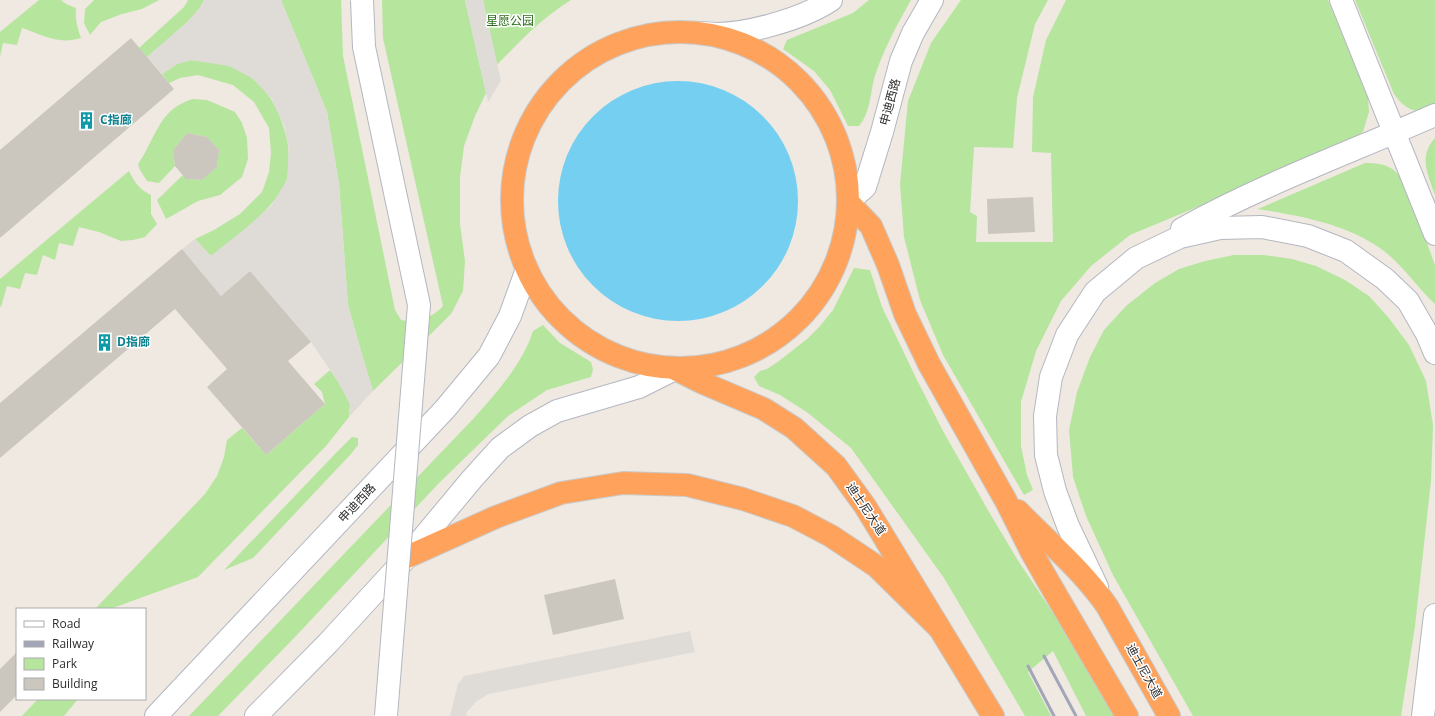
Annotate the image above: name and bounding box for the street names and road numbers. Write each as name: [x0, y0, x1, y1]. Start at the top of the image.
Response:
street label: 申迪西路: [875, 76, 904, 127]
street label: 申迪西路: [334, 479, 379, 526]
street label: 迪士尼大道: [843, 479, 890, 538]
street label: 迪士尼大道: [1122, 640, 1166, 701]

